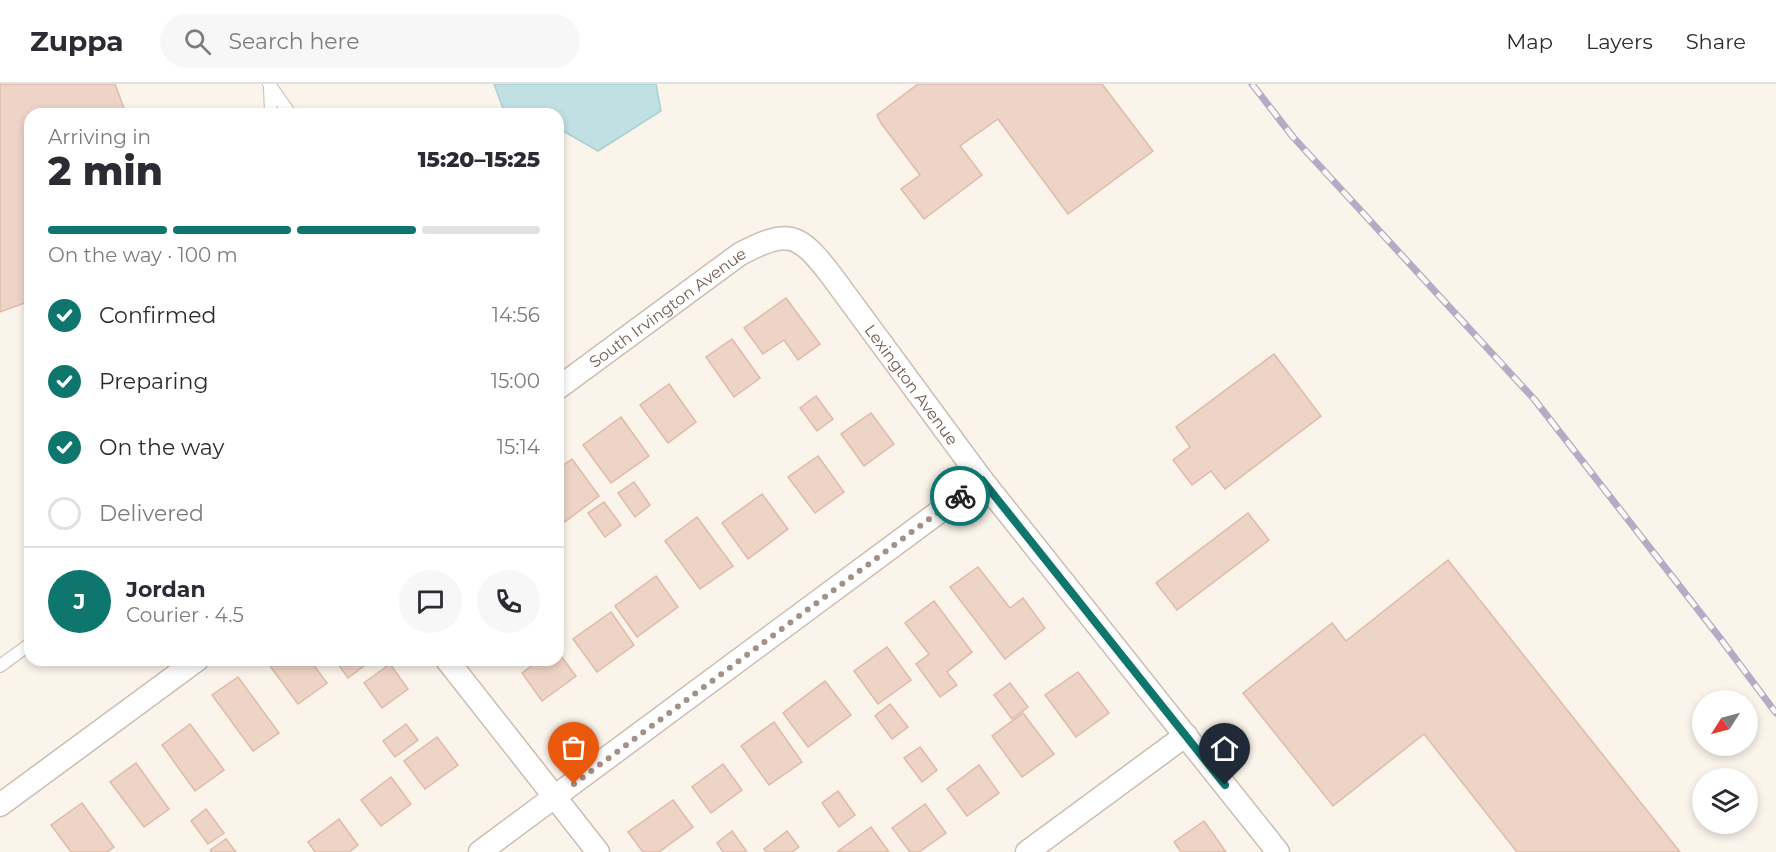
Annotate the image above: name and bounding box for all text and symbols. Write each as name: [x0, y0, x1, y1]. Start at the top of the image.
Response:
search box: [160, 14, 580, 68]
text: Zuppa: [30, 24, 124, 58]
icon: search: [181, 25, 214, 58]
text: Search here: [229, 28, 359, 55]
text: Map: [1506, 29, 1553, 54]
text: Layers: [1586, 29, 1653, 54]
text: Share: [1686, 29, 1746, 54]
text: Arriving in: [48, 125, 151, 149]
text: 15:20–15:25: [418, 146, 540, 173]
text: 2 min: [48, 147, 163, 195]
text: On the way · 100 m: [48, 243, 238, 267]
street label: South Irvington Avenue: [585, 243, 749, 371]
icon: check: [48, 299, 81, 332]
text: Confirmed: [99, 302, 216, 329]
text: 14:56: [492, 303, 540, 327]
street label: Lexington Avenue: [861, 320, 962, 449]
icon: check: [48, 365, 81, 398]
text: Preparing: [99, 368, 208, 395]
text: 15:00: [491, 369, 540, 393]
icon: check: [48, 431, 81, 464]
text: On the way: [99, 434, 224, 461]
text: 15:14: [497, 435, 540, 459]
courier: [930, 466, 990, 526]
icon: bike: [944, 480, 977, 513]
text: Delivered: [99, 500, 204, 527]
button: chat: [399, 570, 462, 633]
button: phone: [477, 570, 540, 633]
text: Jordan: [126, 576, 206, 603]
text: J: [74, 588, 85, 615]
text: Courier · 4.5: [126, 603, 244, 627]
north arrow: [1692, 690, 1758, 756]
map controls: [1692, 690, 1758, 834]
pin: [548, 722, 599, 784]
pin: [1199, 723, 1250, 785]
icon: bag: [557, 731, 590, 764]
icon: home: [1208, 732, 1241, 765]
button: layers: [1692, 768, 1758, 834]

